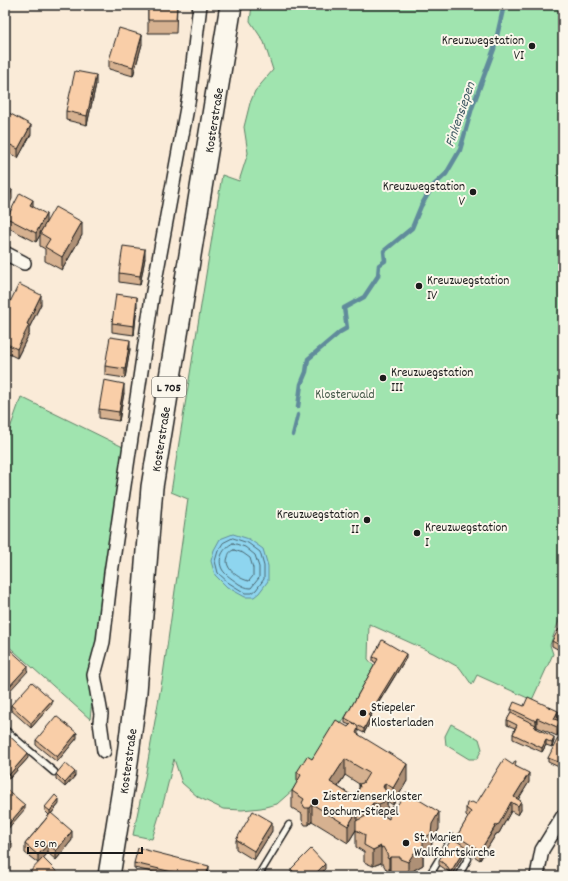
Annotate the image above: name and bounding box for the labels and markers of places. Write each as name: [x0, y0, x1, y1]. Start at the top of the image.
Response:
place label: Kreuzwegstation VI: [442, 32, 524, 66]
marker: Kreuzwegstation VI: [527, 41, 537, 51]
place label: Kreuzwegstation V: [383, 178, 466, 212]
marker: Kreuzwegstation V: [468, 187, 478, 197]
place label: Kreuzwegstation IV: [427, 272, 509, 306]
marker: Kreuzwegstation IV: [414, 281, 424, 291]
place label: Kreuzwegstation III: [391, 364, 473, 398]
marker: Kreuzwegstation III: [378, 373, 388, 383]
place label: Kreuzwegstation II: [277, 506, 359, 540]
marker: Kreuzwegstation II: [362, 515, 372, 525]
place label: Kreuzwegstation I: [425, 519, 507, 553]
marker: Kreuzwegstation I: [412, 528, 422, 538]
place label: Stiepeler Klosterladen: [371, 699, 434, 733]
marker: Stiepeler Klosterladen: [358, 708, 368, 718]
place label: Zisterzienserkloster Bochum-Stiepel: [323, 788, 422, 822]
marker: Zisterzienserkloster Bochum-Stiepel: [310, 797, 320, 807]
place label: St. Marien Wallfahrtskirche: [414, 829, 495, 863]
marker: St. Marien Wallfahrtskirche: [401, 838, 411, 848]

